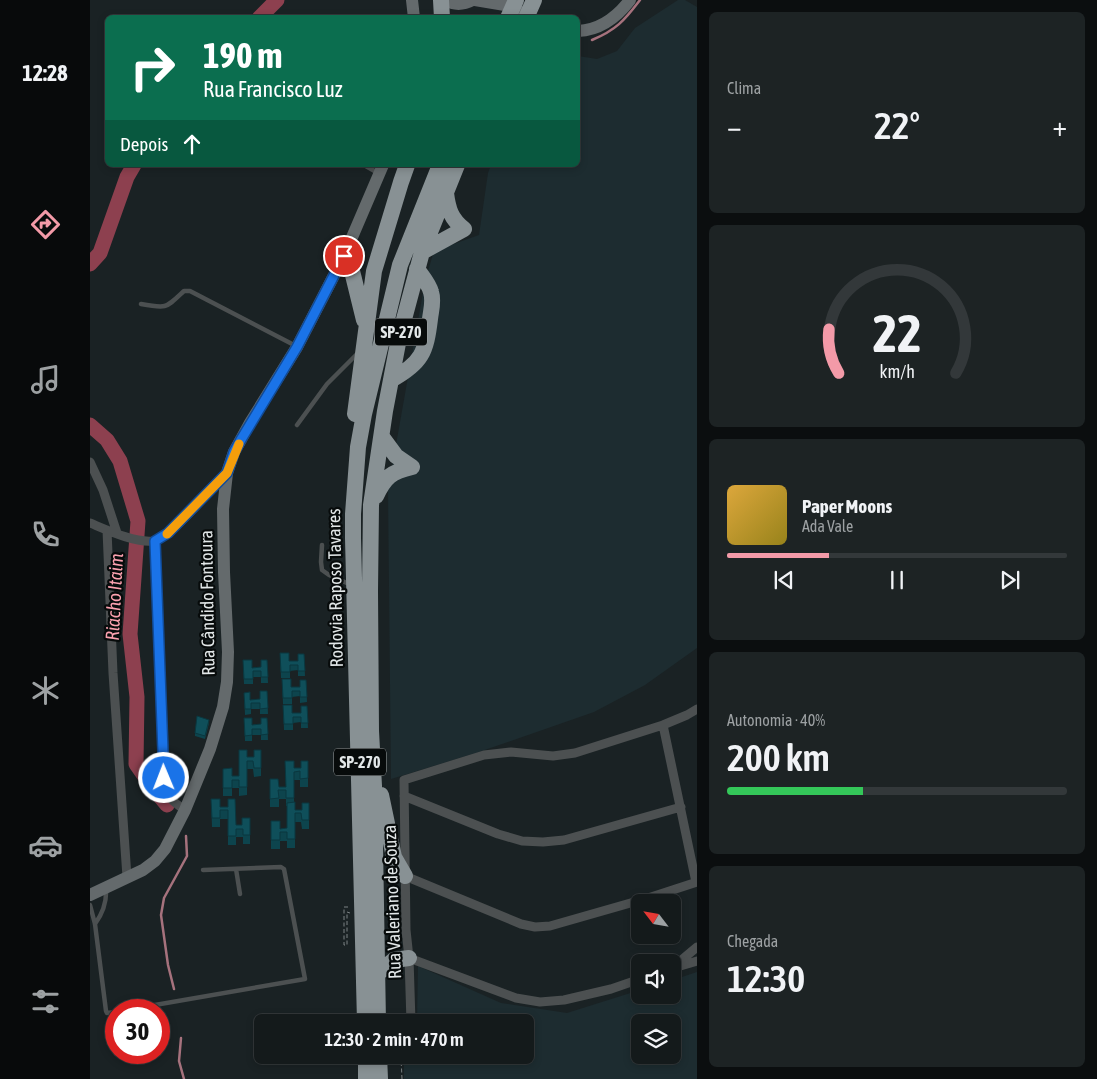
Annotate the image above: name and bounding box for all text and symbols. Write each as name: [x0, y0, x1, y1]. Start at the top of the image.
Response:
icon: right: [120, 35, 185, 100]
text: 190 m: [203, 35, 282, 75]
text: 12:28: [22, 60, 68, 86]
text: Rua Francisco Luz: [203, 76, 343, 102]
text: Clima: [727, 79, 761, 97]
text: 22°: [874, 104, 920, 147]
text: −: [727, 110, 742, 142]
text: +: [1052, 110, 1067, 142]
icon: ahead: [178, 130, 206, 158]
text: Depois: [120, 133, 168, 155]
icon: directions: [28, 207, 63, 242]
pin: [323, 235, 365, 277]
icon: arrive: [330, 242, 358, 270]
text: 22: [873, 303, 921, 363]
road number: SP-270: [375, 318, 427, 346]
text: km/h: [879, 361, 915, 382]
icon: music: [28, 362, 63, 397]
text: Paper Moons: [802, 495, 892, 517]
street label: Rodovia Raposo Tavares: [323, 508, 347, 668]
icon: phone: [28, 517, 63, 552]
text: Ada Vale: [802, 517, 853, 535]
street label: Rua Cândido Fontoura: [195, 530, 219, 676]
water label: Riacho Itaim: [101, 552, 127, 641]
icon: previous: [770, 566, 798, 594]
icon: pause: [883, 566, 911, 594]
icon: next: [996, 566, 1024, 594]
icon: climate: [28, 673, 63, 708]
text: Autonomia · 40%: [727, 711, 825, 729]
text: 200 km: [727, 736, 830, 779]
road number: SP-270: [334, 749, 386, 776]
position arrow: [137, 751, 189, 803]
street label: Rua Valeriano de Souza: [379, 825, 405, 979]
icon: car: [28, 828, 63, 863]
north arrow: [631, 894, 681, 944]
map controls: [631, 894, 681, 1064]
text: Chegada: [727, 932, 778, 950]
button: sound: [631, 954, 681, 1004]
text: 12:30: [727, 957, 805, 1000]
icon: filters: [28, 984, 63, 1019]
speed limit sign: 30: [105, 999, 170, 1064]
button: layers: [631, 1014, 681, 1064]
text: 12:30 · 2 min · 470 m: [324, 1028, 464, 1050]

